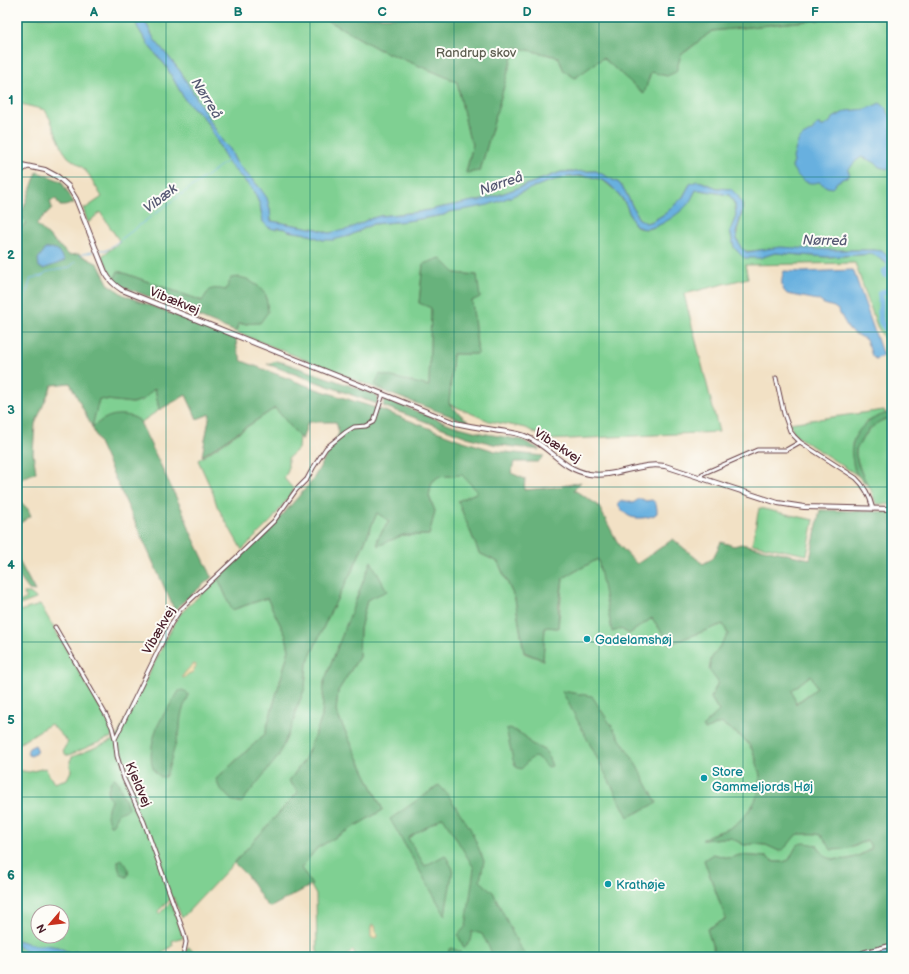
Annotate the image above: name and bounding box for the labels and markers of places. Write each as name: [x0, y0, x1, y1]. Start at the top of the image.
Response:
place label: Gadelamshøj: [595, 632, 672, 648]
marker: Gadelamshøj: [582, 634, 592, 644]
place label: Store Gammeljords Høj: [712, 764, 813, 795]
marker: Store Gammeljords Høj: [699, 773, 709, 783]
place label: Krathøje: [616, 877, 666, 893]
marker: Krathøje: [603, 879, 613, 889]

